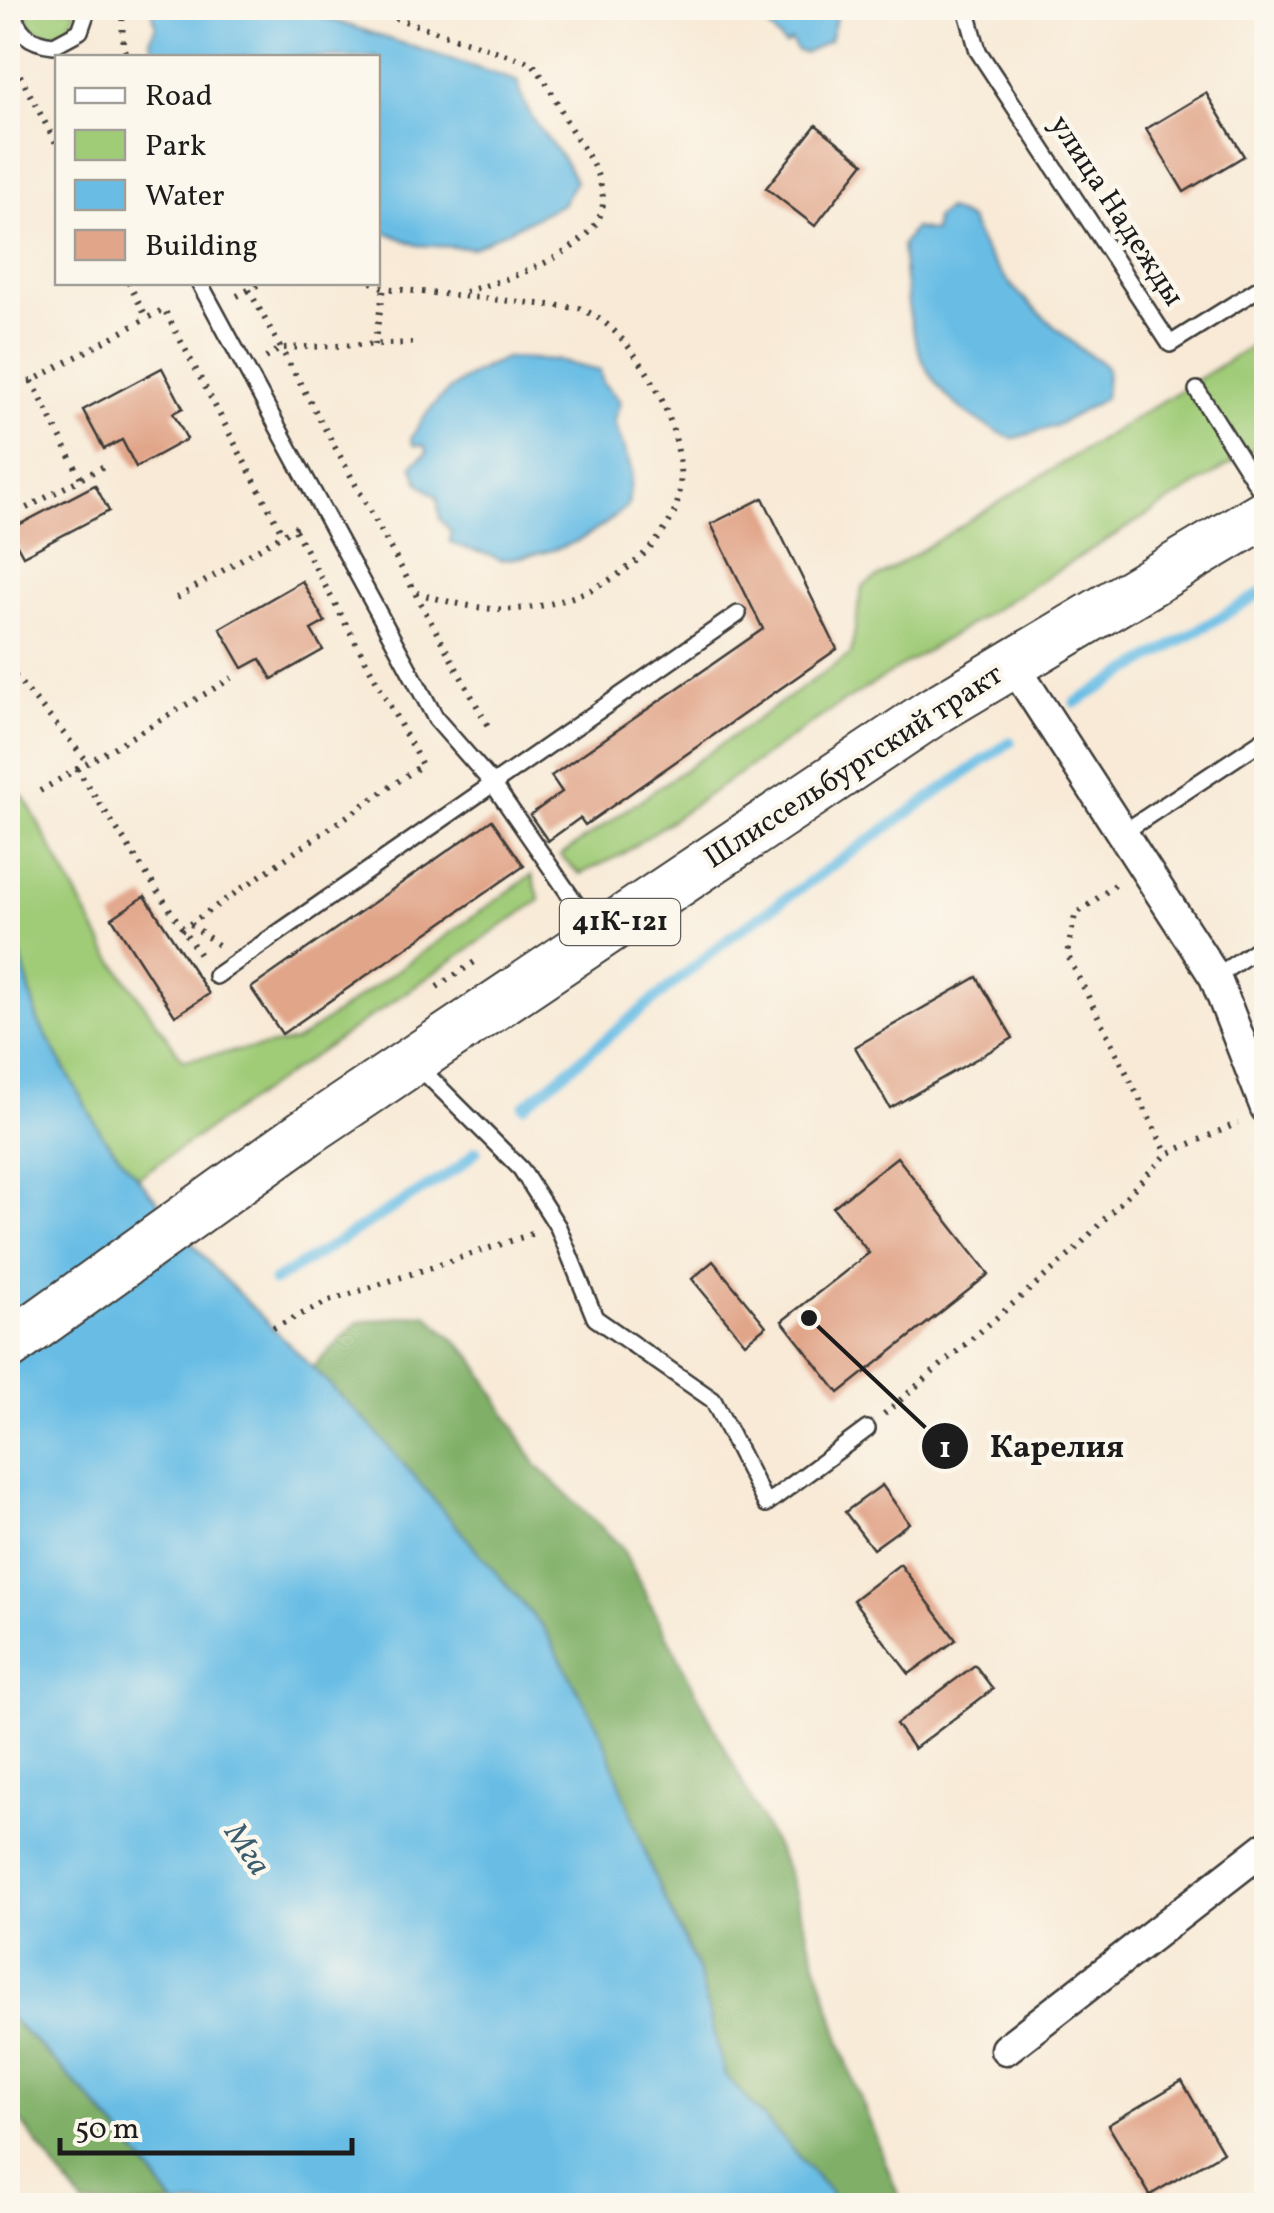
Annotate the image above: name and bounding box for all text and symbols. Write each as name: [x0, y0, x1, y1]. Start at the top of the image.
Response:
legend: [55, 55, 380, 285]
text: Road: [145, 76, 213, 118]
street label: улица Надежды: [1038, 107, 1194, 315]
text: Park: [145, 126, 206, 168]
text: Water: [145, 176, 225, 218]
text: Building: [145, 226, 258, 268]
street label: Шлиссельбургский тракт: [696, 654, 1012, 880]
road number: 41К-121: [560, 899, 680, 945]
callout: Карелия: [920, 1415, 1144, 1477]
text: Карелия: [990, 1427, 1124, 1471]
text: 1: [939, 1428, 951, 1470]
water label: Мга: [212, 1814, 280, 1885]
scale bar: [60, 2093, 352, 2155]
text: 50 m: [75, 2109, 139, 2151]

